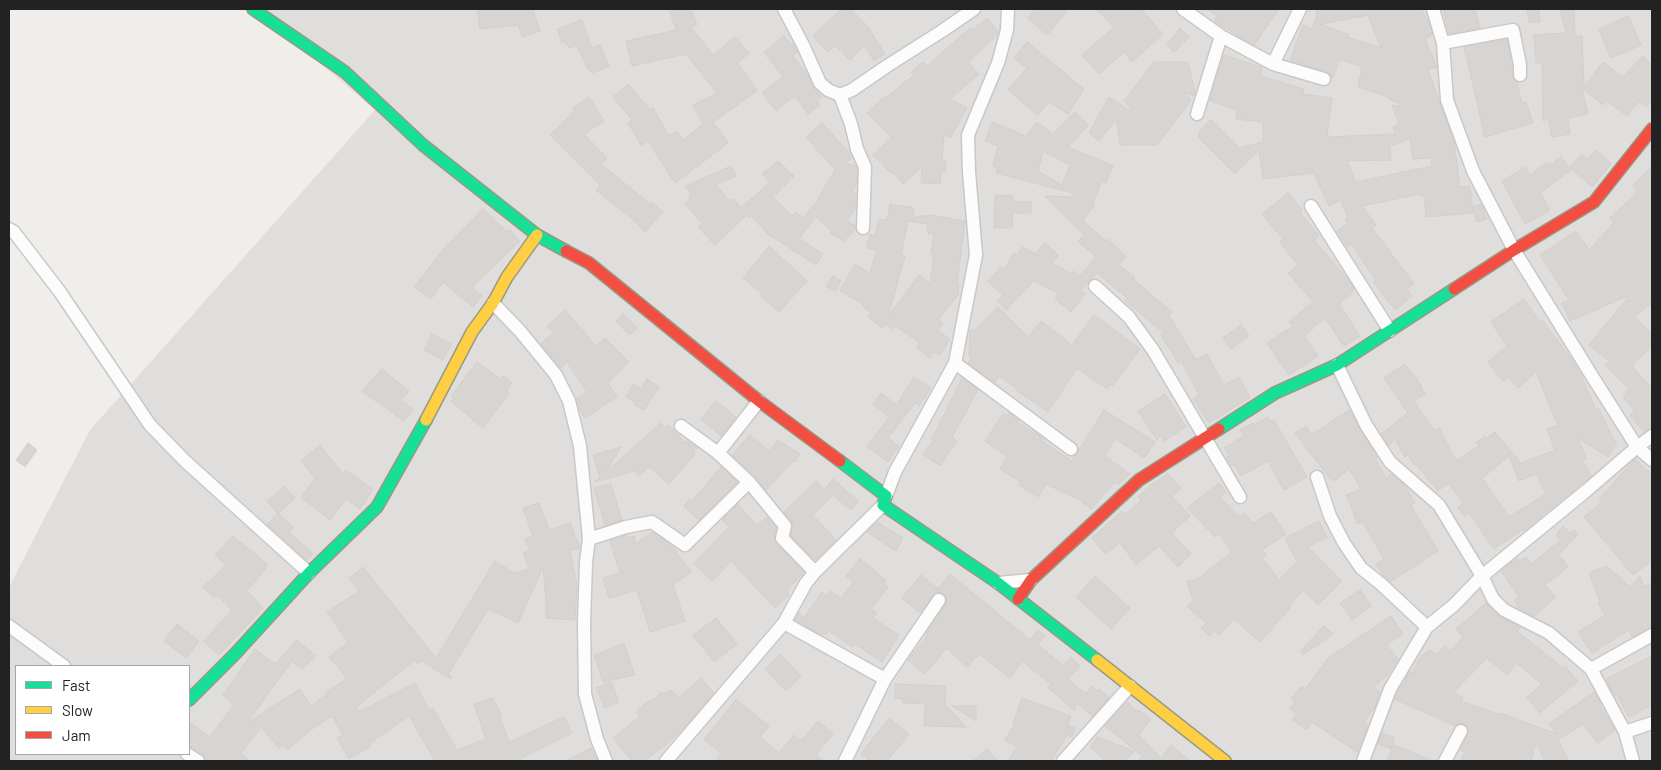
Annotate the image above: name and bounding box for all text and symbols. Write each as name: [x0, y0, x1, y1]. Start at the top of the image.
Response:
legend: [15, 665, 190, 755]
text: Fast: [62, 676, 90, 694]
text: Slow: [62, 701, 93, 719]
text: Jam: [62, 726, 91, 744]

